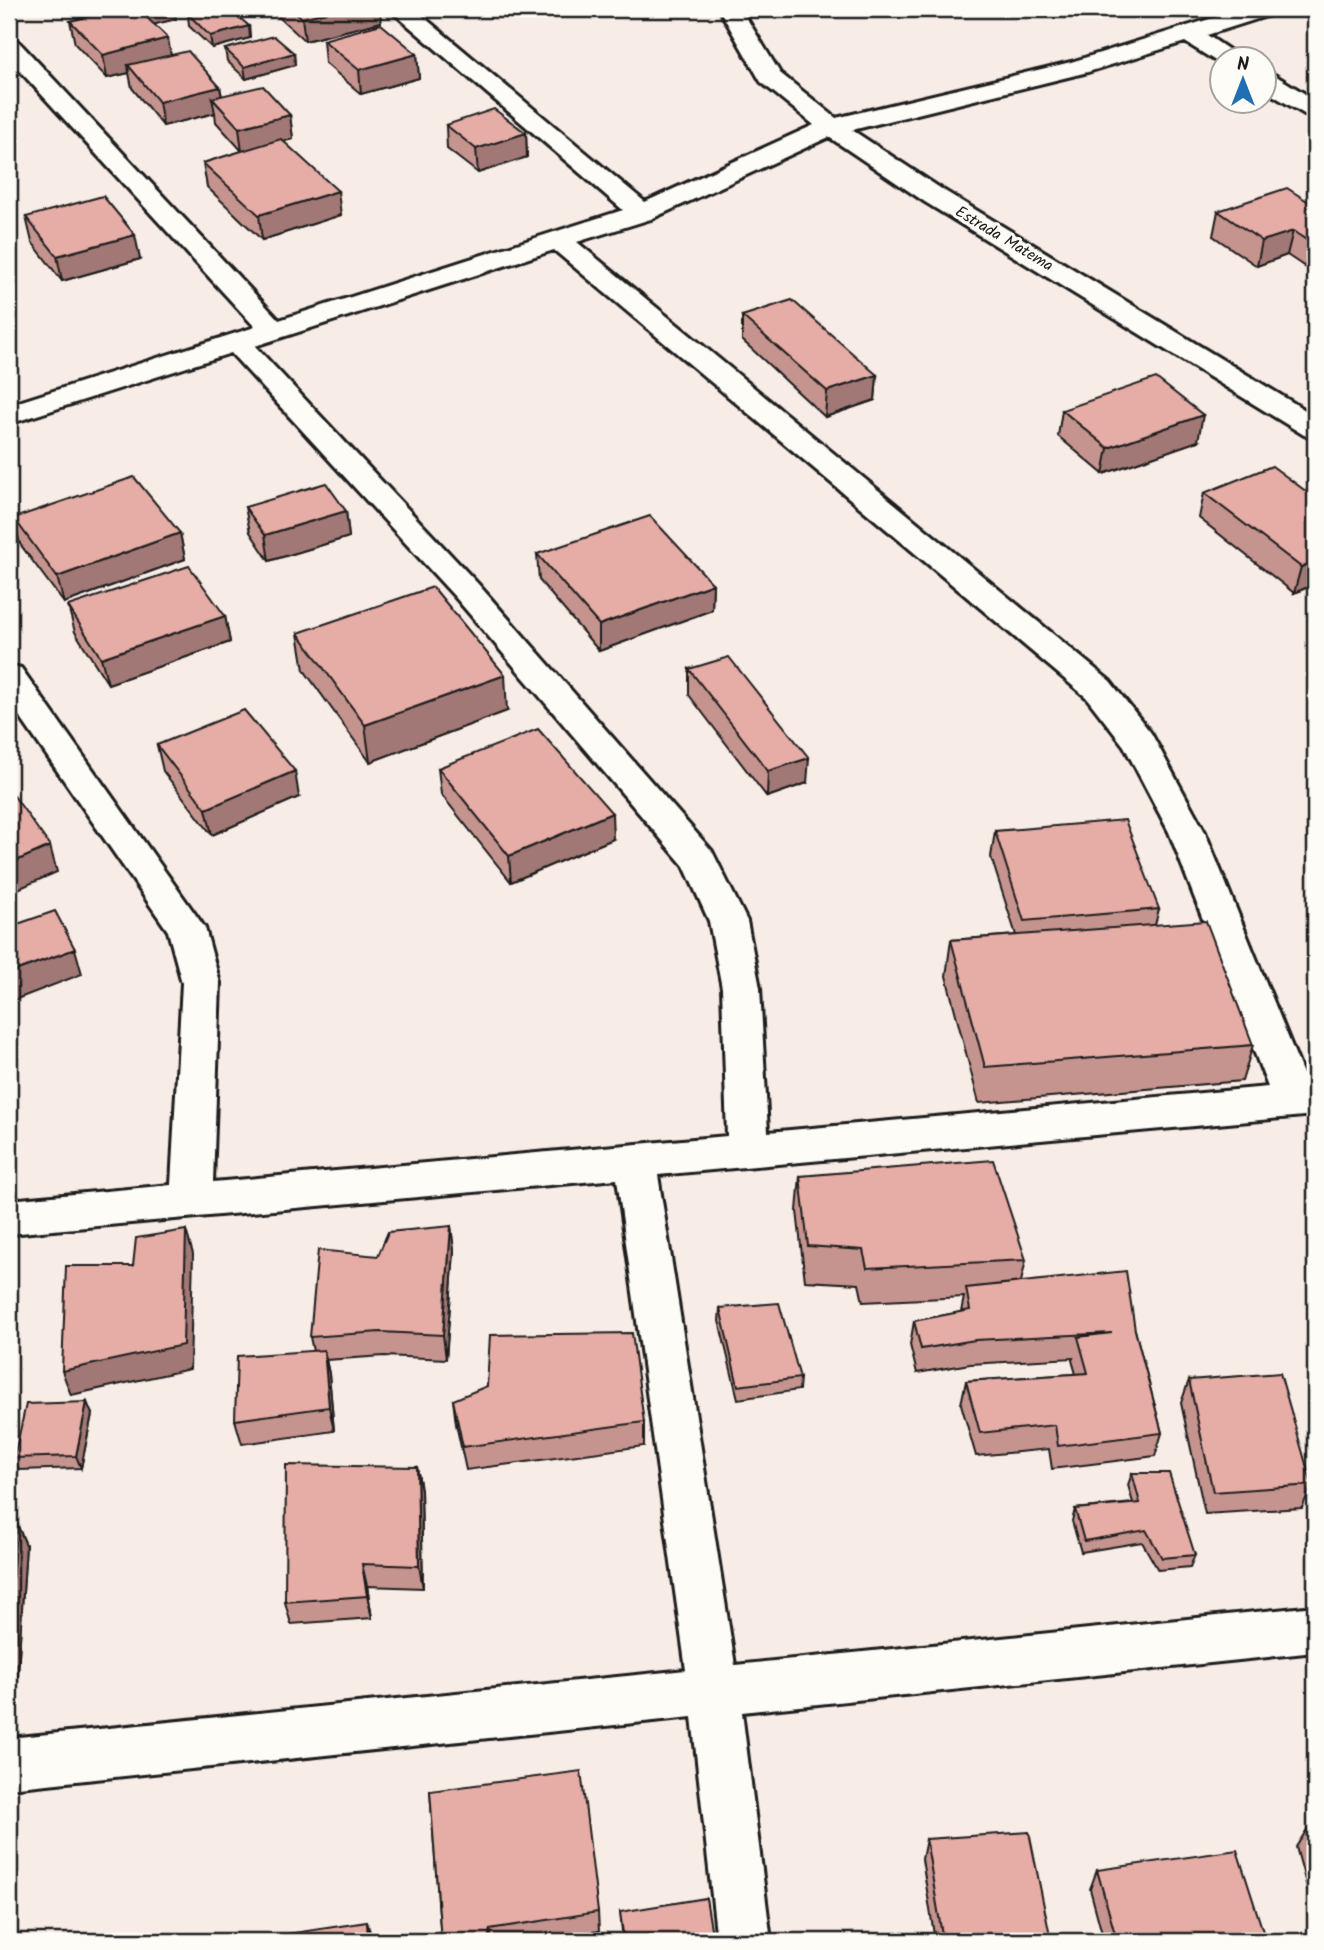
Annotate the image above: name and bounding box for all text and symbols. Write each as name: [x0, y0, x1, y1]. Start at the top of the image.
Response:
north arrow: [1208, 46, 1278, 116]
text: N: [1237, 50, 1249, 80]
street label: Estrada Matema: [950, 200, 1058, 278]

